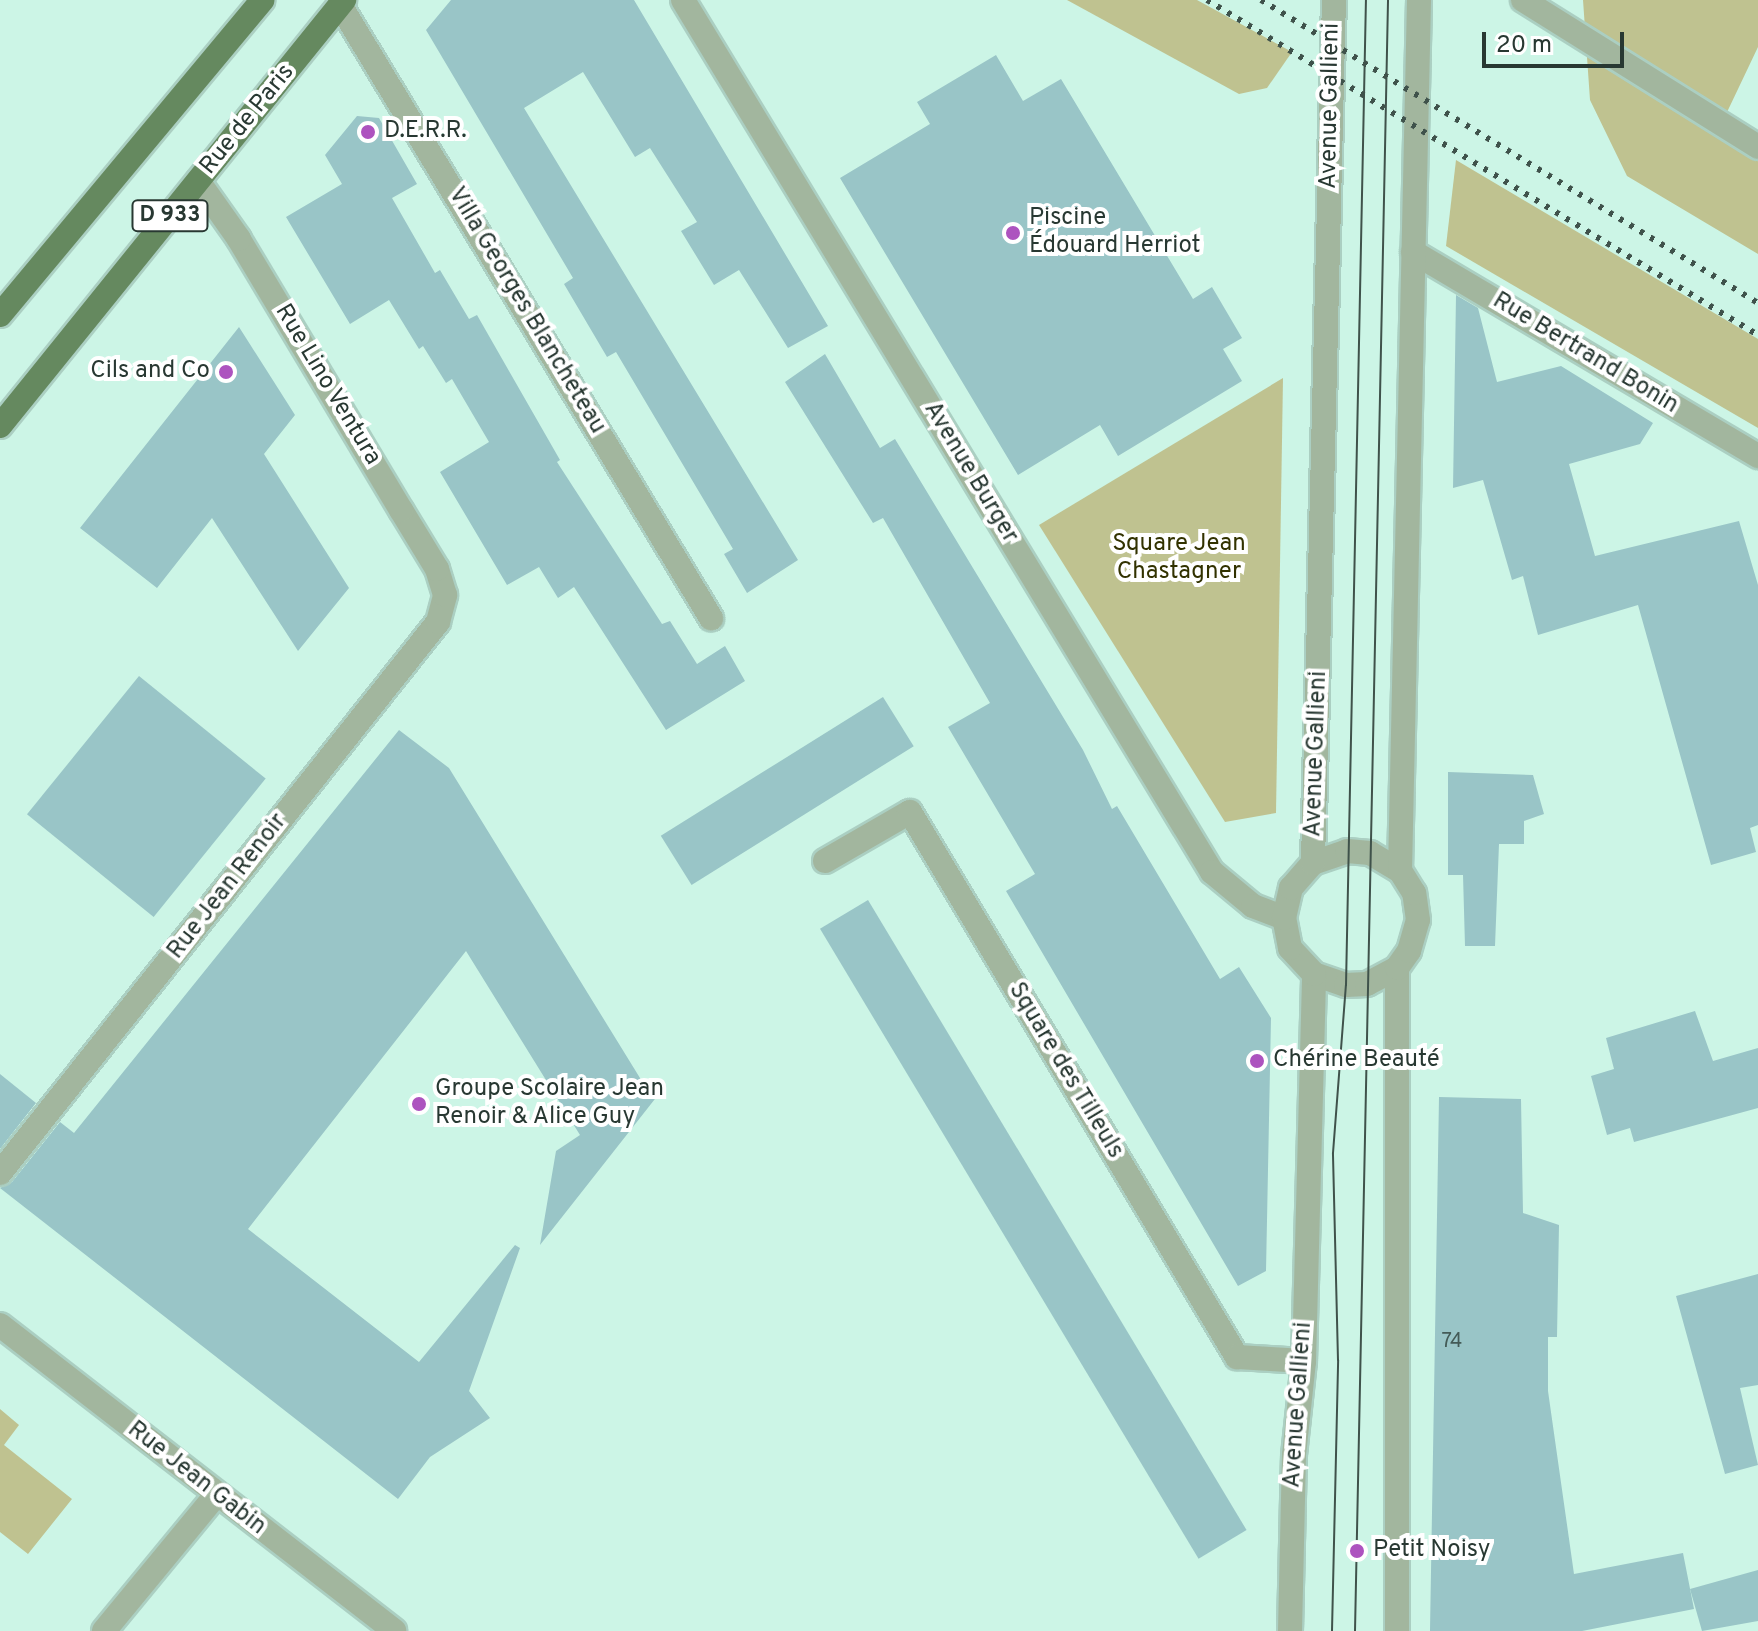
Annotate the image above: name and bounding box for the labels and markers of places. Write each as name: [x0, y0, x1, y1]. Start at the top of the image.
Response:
place label: D.E.R.R.: [384, 118, 467, 146]
marker: D.E.R.R.: [359, 123, 377, 141]
place label: Piscine Édouard Herriot: [1029, 205, 1201, 261]
marker: Piscine Édouard Herriot: [1004, 224, 1022, 242]
place label: Cils and Co: [90, 358, 210, 386]
marker: Cils and Co: [217, 363, 235, 381]
place label: Chérine Beauté: [1273, 1047, 1440, 1075]
marker: Chérine Beauté: [1248, 1052, 1266, 1070]
place label: Groupe Scolaire Jean Renoir & Alice Guy: [435, 1076, 664, 1132]
marker: Groupe Scolaire Jean Renoir & Alice Guy: [410, 1095, 428, 1113]
place label: Petit Noisy: [1373, 1537, 1490, 1565]
marker: Petit Noisy: [1348, 1542, 1366, 1560]

